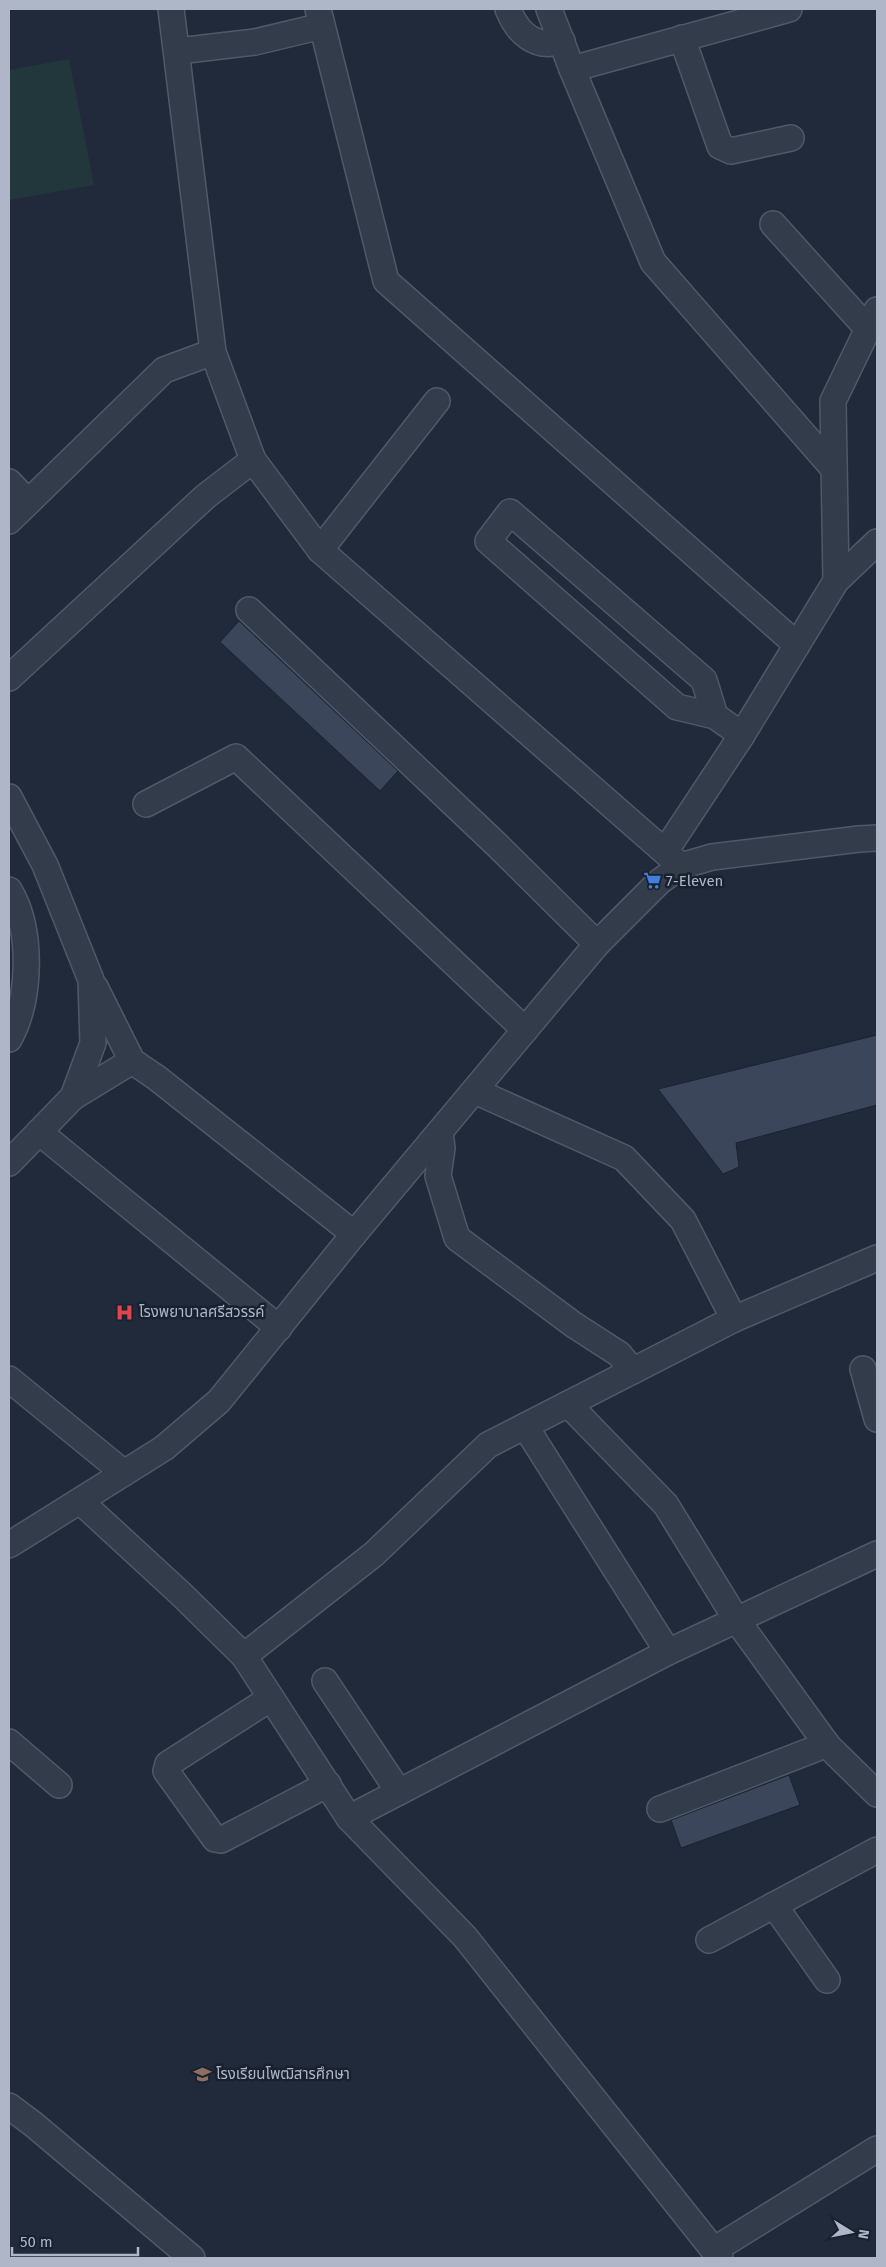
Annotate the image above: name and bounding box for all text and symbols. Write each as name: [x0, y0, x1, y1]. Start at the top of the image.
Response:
supermarket icon: 7-Eleven: [642, 871, 662, 891]
place label: 7-Eleven: [666, 872, 723, 890]
hospital icon: โรงพยาบาลศรีสวรรค์: [115, 1302, 135, 1322]
place label: โรงพยาบาลศรีสวรรค์: [139, 1303, 265, 1321]
school or university icon: โรงเรียนโพฒิสารศึกษา: [192, 2064, 212, 2084]
place label: โรงเรียนโพฒิสารศึกษา: [216, 2065, 350, 2083]
north arrow: [826, 2207, 876, 2257]
scale bar: [12, 2224, 139, 2256]
text: N: [854, 2228, 872, 2240]
text: 50 m: [20, 2233, 53, 2251]

